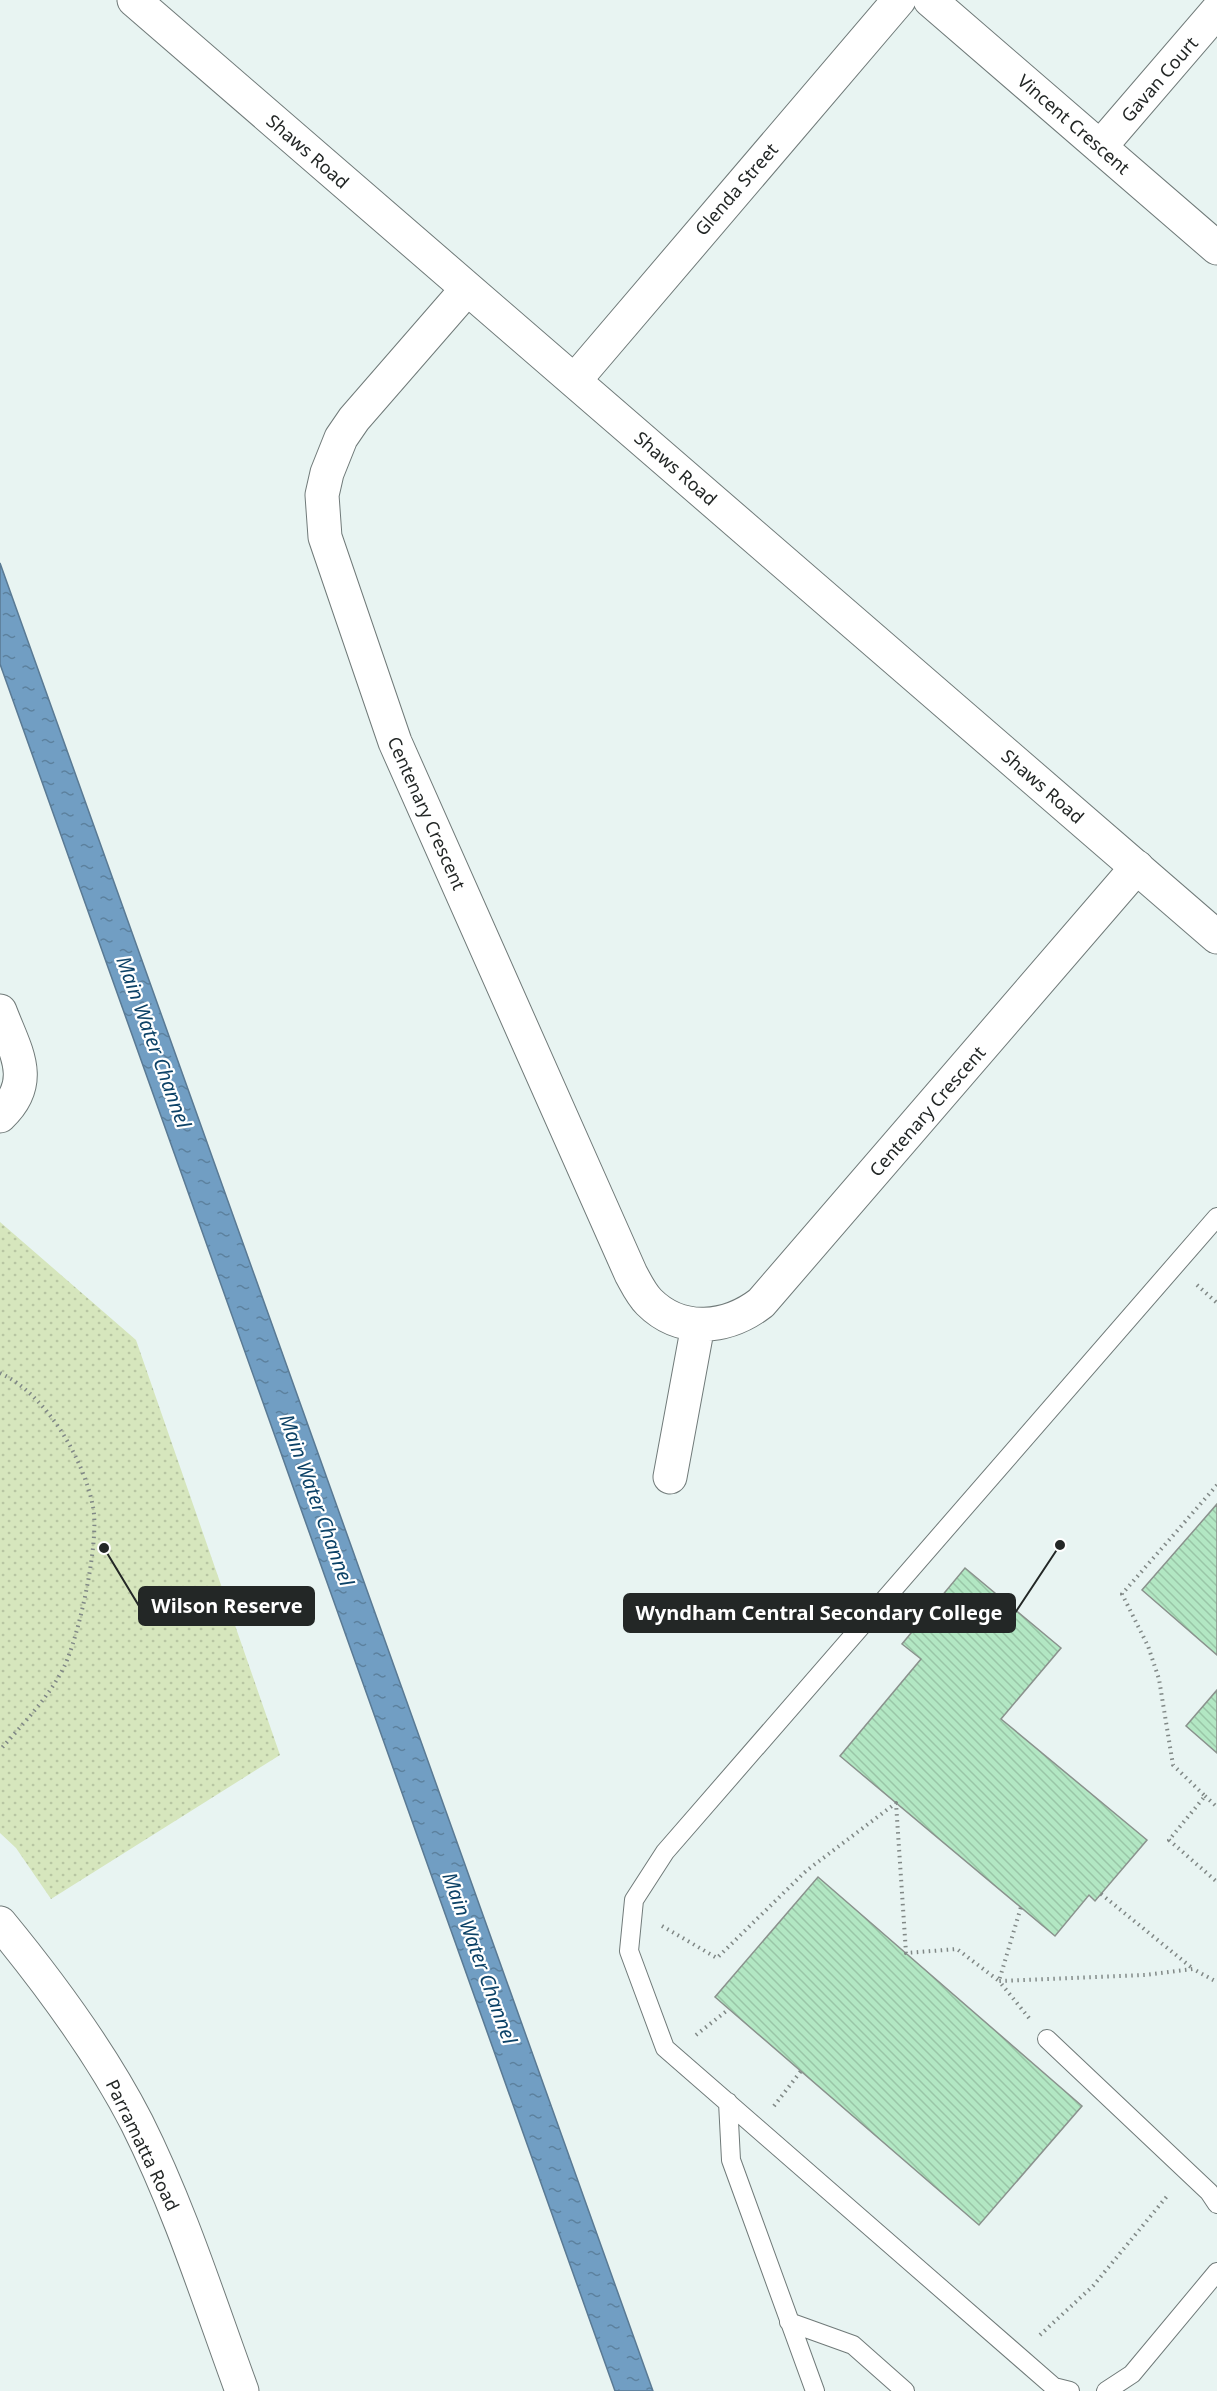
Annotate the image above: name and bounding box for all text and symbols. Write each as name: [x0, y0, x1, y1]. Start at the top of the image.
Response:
street label: Gavan Court: [1115, 31, 1203, 127]
street label: Vincent Crescent: [1013, 69, 1136, 180]
street label: Shaws Road: [262, 109, 354, 193]
street label: Glenda Street: [689, 137, 783, 240]
street label: Shaws Road: [630, 426, 722, 510]
street label: Centenary Crescent: [382, 733, 472, 894]
street label: Shaws Road: [997, 744, 1089, 828]
water label: Main Water Channel: [110, 952, 198, 1132]
street label: Centenary Crescent: [864, 1040, 991, 1181]
water label: Main Water Channel: [273, 1410, 361, 1590]
callout: Wilson Reserve: [139, 1587, 314, 1625]
text: Wilson Reserve: [151, 1592, 303, 1619]
callout: Wyndham Central Secondary College: [624, 1594, 1015, 1632]
text: Wyndham Central Secondary College: [636, 1599, 1003, 1626]
water label: Main Water Channel: [436, 1868, 524, 2048]
street label: Parramatta Road: [101, 2075, 185, 2215]

